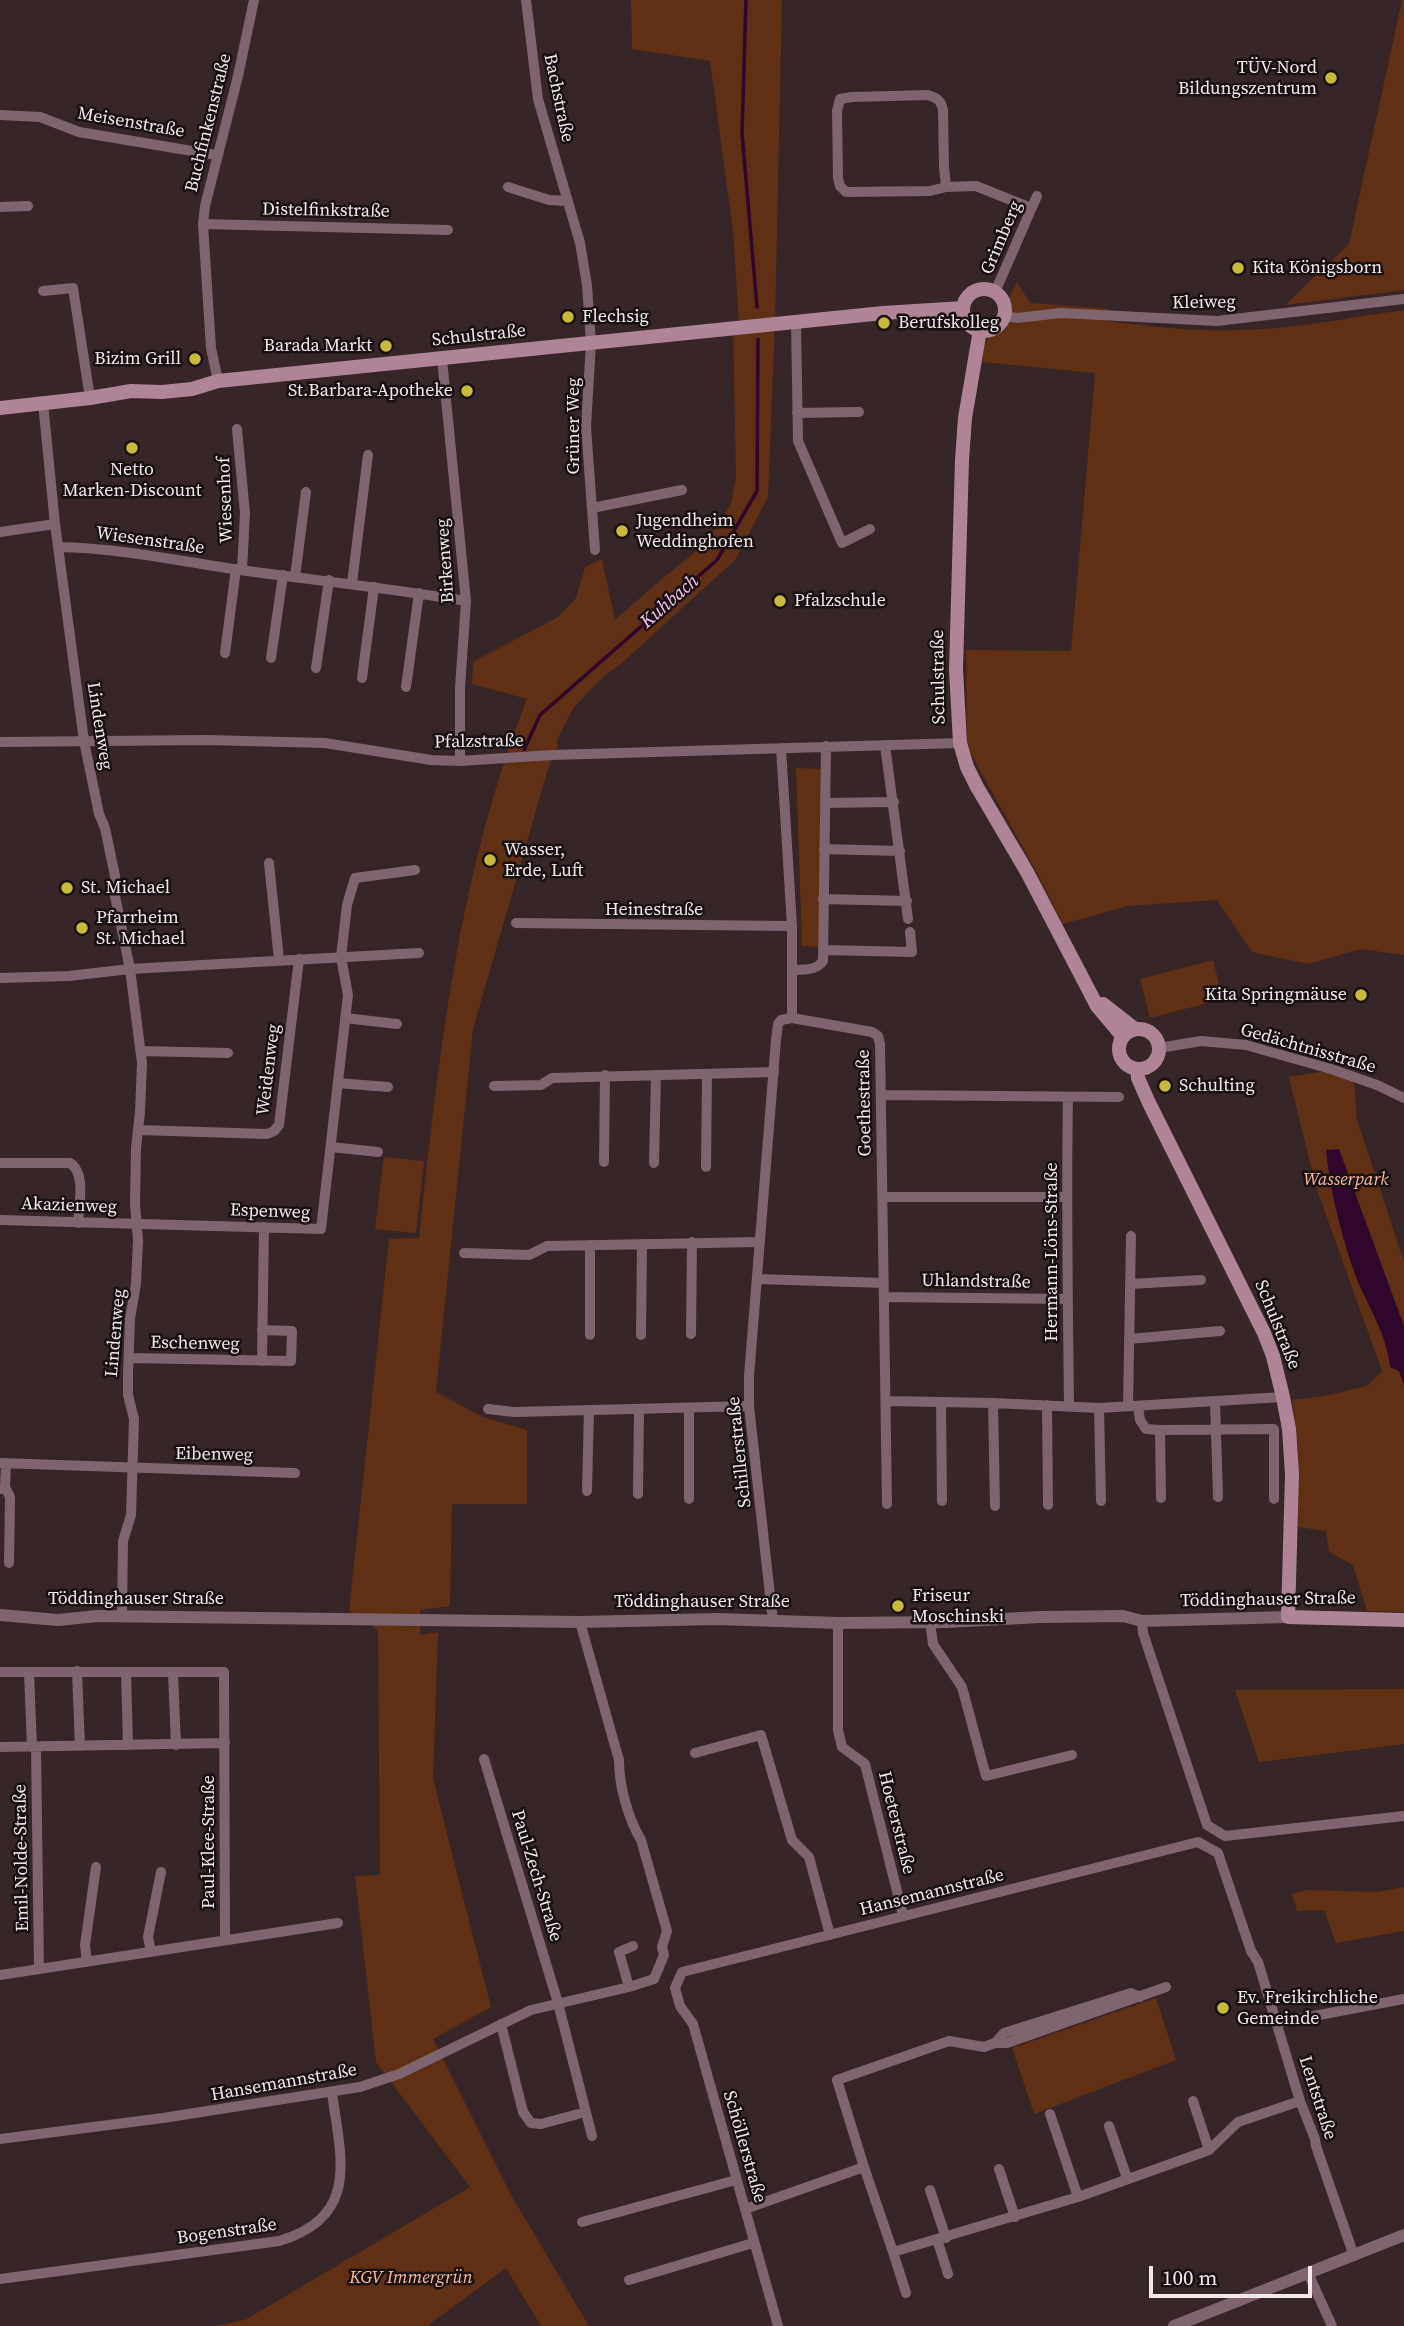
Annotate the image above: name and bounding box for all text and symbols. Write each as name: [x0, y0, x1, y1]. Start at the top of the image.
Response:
street label: Buchfinkenstraße: [181, 51, 237, 195]
street label: Bachstraße: [538, 52, 578, 144]
place label: TÜV-Nord Bildungszentrum: [1178, 57, 1317, 100]
marker: TÜV-Nord Bildungszentrum: [1323, 70, 1339, 86]
street label: Meisenstraße: [76, 103, 186, 143]
street label: Grimberg: [977, 198, 1027, 278]
street label: Distelfinkstraße: [262, 199, 390, 223]
place label: Kita Königsborn: [1252, 257, 1382, 279]
marker: Kita Königsborn: [1230, 260, 1246, 276]
street label: Kleiweg: [1172, 292, 1236, 314]
place label: Flechsig: [582, 306, 649, 328]
marker: Flechsig: [560, 309, 576, 325]
place label: Berufskolleg: [898, 312, 999, 334]
marker: Berufskolleg: [876, 315, 892, 331]
street label: Schulstraße: [431, 320, 527, 352]
place label: Barada Markt: [264, 335, 372, 357]
marker: Barada Markt: [378, 338, 394, 354]
place label: Bizim Grill: [94, 348, 181, 370]
marker: Bizim Grill: [187, 351, 203, 367]
street label: Grüner Weg: [563, 378, 585, 474]
place label: St.Barbara-Apotheke: [288, 380, 453, 402]
marker: St.Barbara-Apotheke: [459, 383, 475, 399]
marker: Netto Marken-Discount: [124, 440, 140, 456]
street label: Wiesenhof: [214, 456, 238, 544]
place label: Netto Marken-Discount: [62, 459, 202, 502]
place label: Jugendheim Weddinghofen: [636, 510, 754, 552]
street label: Birkenweg: [432, 518, 460, 604]
street label: Wiesenstraße: [94, 523, 206, 559]
marker: Jugendheim Weddinghofen: [614, 523, 630, 539]
water label: Kuhbach: [636, 570, 704, 634]
place label: Pfalzschule: [794, 590, 886, 612]
marker: Pfalzschule: [772, 593, 788, 609]
street label: Schulstraße: [927, 630, 951, 724]
street label: Lindenweg: [81, 681, 117, 771]
street label: Pfalzstraße: [434, 730, 524, 754]
place label: Wasser, Erde, Luft: [504, 839, 583, 882]
marker: Wasser, Erde, Luft: [482, 852, 498, 868]
place label: St. Michael: [81, 877, 170, 899]
marker: St. Michael: [59, 880, 75, 896]
street label: Heinestraße: [605, 899, 703, 921]
place label: Pfarrheim St. Michael: [96, 907, 185, 950]
marker: Pfarrheim St. Michael: [74, 920, 90, 936]
place label: Kita Springmäuse: [1205, 984, 1347, 1006]
marker: Kita Springmäuse: [1353, 987, 1369, 1003]
street label: Gedächtnisstraße: [1238, 1019, 1378, 1079]
street label: Weidenweg: [253, 1023, 285, 1117]
street label: Goethestraße: [853, 1049, 877, 1157]
place label: Schulting: [1179, 1075, 1255, 1097]
marker: Schulting: [1157, 1078, 1173, 1094]
street label: Hermann-Löns-Straße: [1041, 1162, 1063, 1342]
park label: Wasserpark: [1303, 1169, 1389, 1191]
street label: Akazienweg: [21, 1194, 117, 1218]
street label: Espenweg: [229, 1200, 311, 1224]
street label: Uhlandstraße: [921, 1270, 1031, 1294]
street label: Schulstraße: [1249, 1277, 1305, 1373]
street label: Lindenweg: [101, 1288, 131, 1378]
street label: Eschenweg: [150, 1332, 240, 1356]
street label: Schillerstraße: [723, 1395, 757, 1509]
street label: Eibenweg: [175, 1444, 253, 1466]
place label: Friseur Moschinski: [912, 1585, 1004, 1628]
street label: Töddinghauser Straße: [48, 1588, 224, 1610]
street label: Töddinghauser Straße: [1180, 1588, 1356, 1612]
street label: Töddinghauser Straße: [614, 1591, 790, 1613]
marker: Friseur Moschinski: [890, 1598, 906, 1614]
street label: Hoeterstraße: [873, 1769, 919, 1877]
street label: Paul-Klee-Straße: [198, 1775, 220, 1909]
street label: Emil-Nolde-Straße: [10, 1784, 34, 1932]
street label: Paul-Zech-Straße: [506, 1808, 566, 1944]
street label: Hansemannstraße: [858, 1865, 1006, 1921]
place label: Ev. Freikirchliche Gemeinde: [1237, 1987, 1378, 2030]
marker: Ev. Freikirchliche Gemeinde: [1215, 2000, 1231, 2016]
street label: Lentstraße: [1293, 2053, 1341, 2143]
street label: Hansemannstraße: [209, 2060, 359, 2106]
street label: Schöllerstraße: [718, 2088, 770, 2206]
street label: Bogenstraße: [176, 2214, 278, 2250]
scale bar: [1152, 2252, 1315, 2296]
text: 100 m: [1162, 2263, 1217, 2292]
park label: KGV Immergrün: [349, 2267, 473, 2289]

